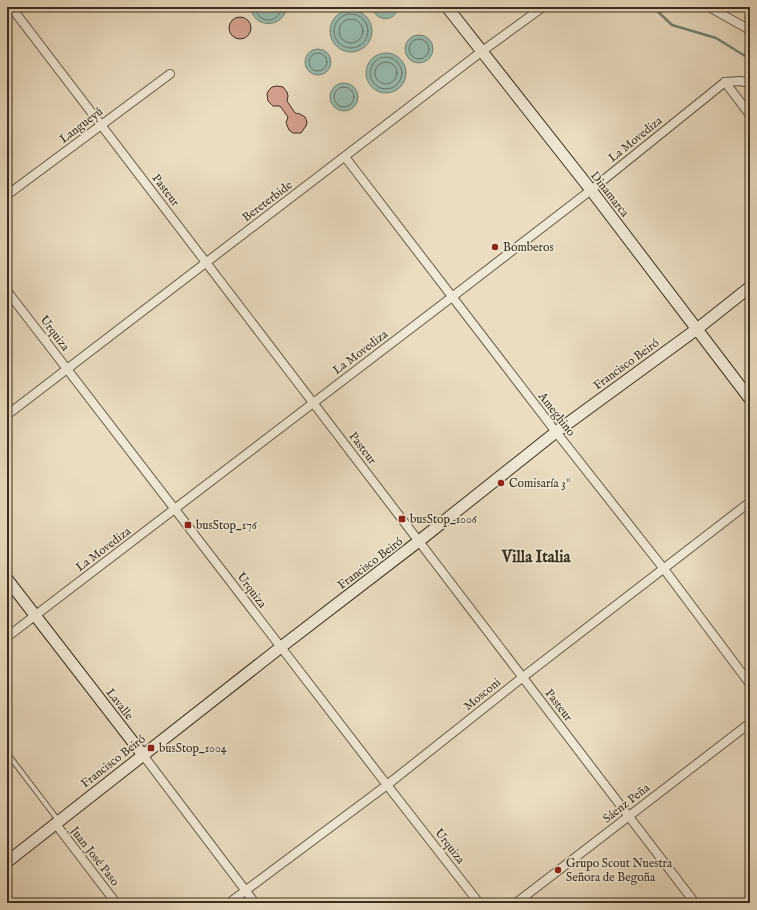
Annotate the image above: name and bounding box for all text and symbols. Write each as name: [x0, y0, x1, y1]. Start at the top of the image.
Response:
street label: Langueyú: [57, 104, 106, 147]
street label: La Movediza: [605, 113, 666, 166]
street label: Dinamarca: [587, 169, 633, 221]
street label: Pasteur: [149, 171, 183, 210]
street label: Bereterbide: [239, 177, 296, 225]
place label: Bomberos: [503, 240, 554, 255]
marker: Bomberos: [490, 242, 500, 252]
street label: Urquiza: [36, 313, 73, 355]
street label: La Movediza: [330, 326, 391, 378]
street label: Francisco Beiró: [590, 335, 663, 393]
street label: Ameghino: [534, 388, 579, 440]
street label: Pasteur: [346, 429, 380, 468]
place label: Comisaría 3º: [509, 476, 571, 491]
marker: Comisaría 3º: [496, 478, 506, 488]
place label: busStop_1006: [410, 512, 478, 528]
marker: busStop_1006: [397, 514, 407, 524]
place label: busStop_176: [196, 518, 258, 534]
marker: busStop_176: [183, 520, 193, 530]
street label: La Movediza: [73, 523, 134, 575]
street label: Francisco Beiró: [335, 534, 406, 593]
district label: Villa Italia: [501, 548, 571, 568]
street label: Urquiza: [233, 570, 270, 612]
street label: Mosconi: [461, 675, 504, 714]
street label: Lavalle: [103, 685, 137, 724]
street label: Pasteur: [542, 686, 576, 725]
street label: Francisco Beiró: [78, 731, 149, 791]
place label: busStop_1004: [159, 741, 227, 757]
marker: busStop_1004: [146, 743, 156, 753]
street label: Sáenz Peña: [600, 780, 653, 826]
street label: Juan José Paso: [65, 822, 123, 890]
street label: Urquiza: [430, 826, 468, 868]
place label: Grupo Scout Nuestra Señora de Begoña: [566, 856, 673, 885]
marker: Grupo Scout Nuestra Señora de Begoña: [553, 865, 563, 875]

